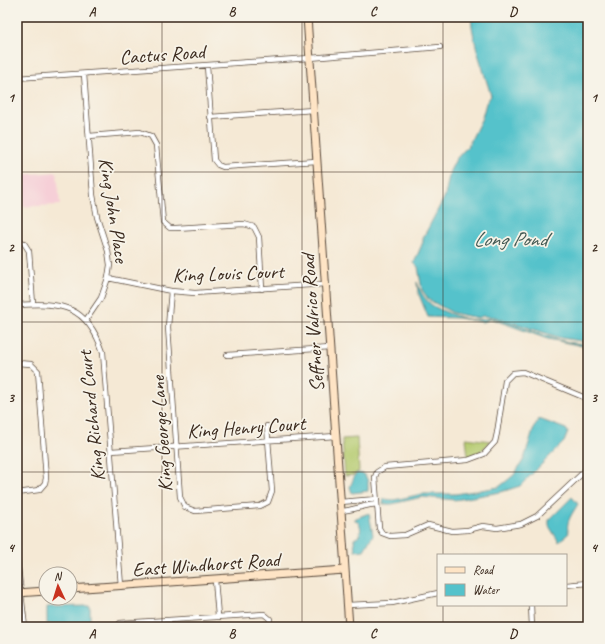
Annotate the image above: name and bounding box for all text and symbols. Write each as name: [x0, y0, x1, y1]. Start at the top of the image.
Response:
text: A: [89, 4, 97, 20]
text: B: [229, 4, 237, 20]
text: C: [370, 4, 378, 20]
text: D: [509, 4, 518, 20]
street label: Cactus Road: [119, 39, 209, 70]
text: 1: [8, 90, 16, 106]
text: 1: [591, 90, 599, 106]
street label: King John Place: [93, 156, 134, 266]
water label: Long Pond: [474, 226, 553, 252]
text: 2: [8, 240, 15, 256]
text: 2: [591, 240, 598, 256]
street label: Seffner Valrico Road: [295, 250, 330, 393]
street label: King Louis Court: [172, 259, 286, 288]
street label: King Richard Court: [72, 347, 111, 482]
street label: King George Lane: [145, 374, 178, 493]
text: 3: [8, 390, 15, 406]
text: 3: [591, 390, 598, 406]
street label: King Henry Court: [186, 411, 308, 444]
text: 4: [8, 540, 16, 556]
text: 4: [591, 540, 599, 556]
street label: East Windhorst Road: [131, 547, 284, 582]
legend: [437, 554, 567, 606]
text: Road: [473, 562, 495, 578]
north arrow: [38, 566, 78, 606]
text: N: [53, 569, 63, 583]
text: Water: [473, 582, 501, 598]
text: A: [89, 626, 97, 642]
text: B: [229, 626, 237, 642]
text: C: [370, 626, 378, 642]
text: D: [509, 626, 518, 642]

